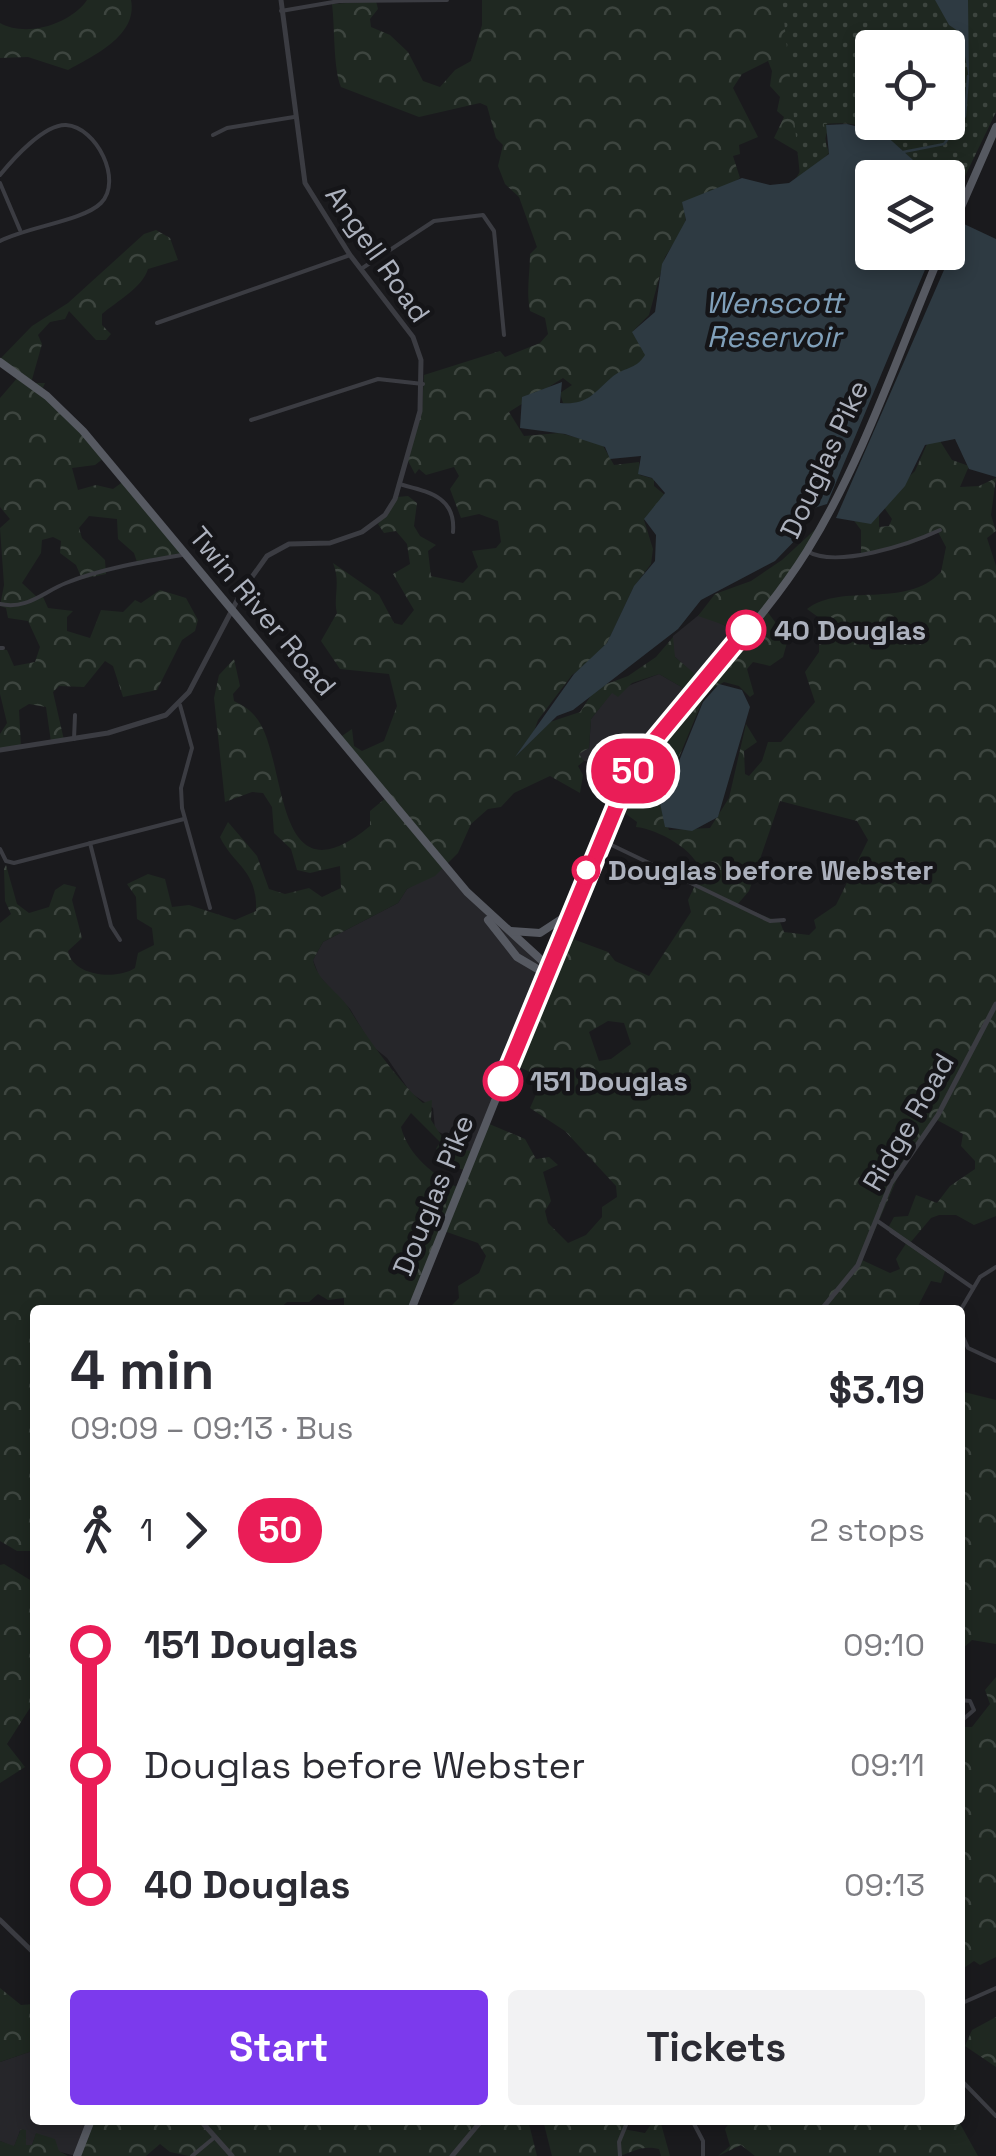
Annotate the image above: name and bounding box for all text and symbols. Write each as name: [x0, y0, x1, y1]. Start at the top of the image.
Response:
map controls: [855, 30, 965, 270]
button: locate: [855, 30, 965, 140]
button: layers: [855, 160, 965, 270]
street label: Angell Road: [318, 179, 438, 329]
water label: Wenscott Reservoir: [705, 283, 845, 356]
street label: Douglas Pike: [772, 374, 876, 544]
street label: Twin River Road: [182, 519, 344, 703]
marker: 40 Douglas: [727, 611, 765, 649]
place label: 40 Douglas: [774, 612, 926, 648]
line badge: 50: [588, 738, 678, 804]
text: 50: [611, 749, 655, 793]
place label: Douglas before Webster: [608, 852, 933, 888]
marker: Douglas before Webster: [573, 857, 599, 883]
street label: Ridge Road: [854, 1047, 962, 1197]
marker: 151 Douglas: [484, 1062, 522, 1100]
place label: 151 Douglas: [530, 1063, 688, 1099]
street label: Douglas Pike: [384, 1109, 482, 1281]
text: 4 min: [70, 1335, 214, 1405]
text: $3.19: [829, 1366, 925, 1414]
text: 09:09 – 09:13 · Bus: [70, 1408, 353, 1448]
icon: walk: [70, 1503, 125, 1558]
icon: forward: [168, 1503, 223, 1558]
text: 50: [258, 1508, 302, 1552]
text: 1: [140, 1510, 153, 1550]
text: 2 stops: [810, 1510, 925, 1550]
text: 151 Douglas: [144, 1621, 358, 1669]
text: 09:10: [843, 1625, 925, 1665]
text: Douglas before Webster: [144, 1741, 585, 1789]
text: 09:11: [850, 1745, 925, 1785]
text: 40 Douglas: [144, 1861, 351, 1909]
text: 09:13: [844, 1865, 925, 1905]
button: Start: [70, 1990, 488, 2105]
button: Tickets: [508, 1990, 925, 2105]

